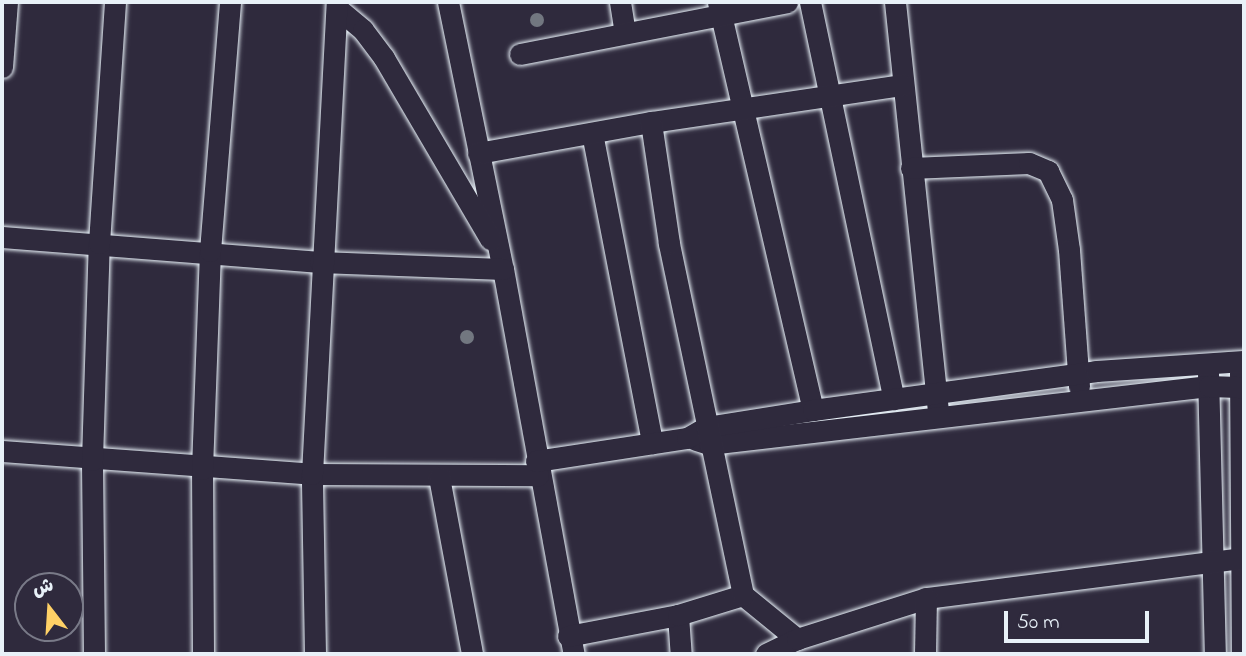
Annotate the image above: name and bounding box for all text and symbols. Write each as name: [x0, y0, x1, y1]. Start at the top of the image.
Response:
north arrow: [14, 572, 84, 642]
text: ش: [29, 572, 57, 604]
scale bar: [1008, 596, 1153, 640]
text: 50 m: [1017, 608, 1060, 638]

